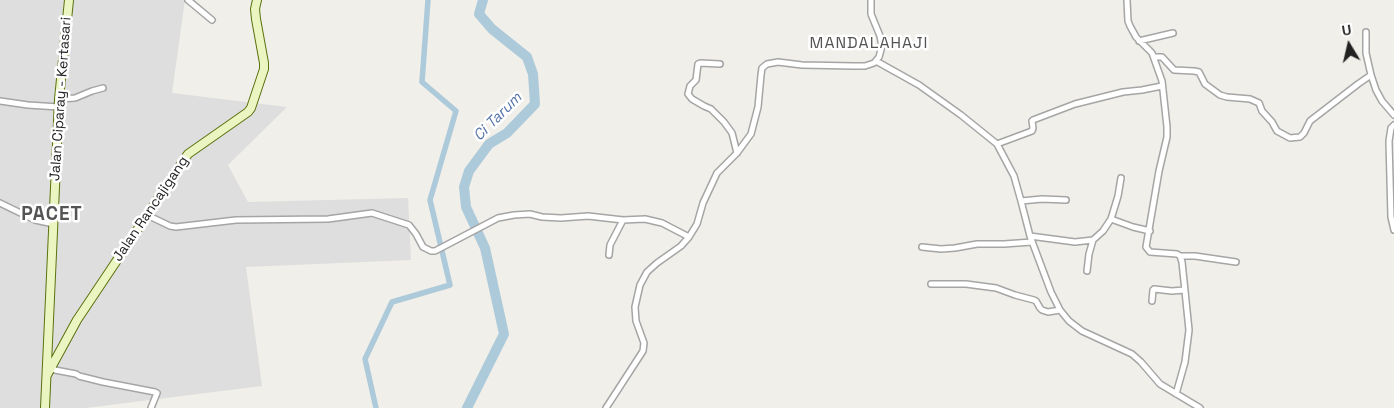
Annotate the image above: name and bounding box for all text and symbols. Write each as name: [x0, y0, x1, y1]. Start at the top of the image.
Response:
street label: Jalan Ciparay - Kertasari: [47, 16, 75, 182]
north arrow: [1324, 20, 1374, 70]
text: U: [1341, 21, 1353, 40]
district label: MANDALAHAJI: [808, 34, 930, 54]
water label: Ci Tarum: [470, 89, 526, 145]
street label: Jalan Rancajigang: [110, 153, 192, 265]
district label: PACET: [21, 204, 83, 226]

